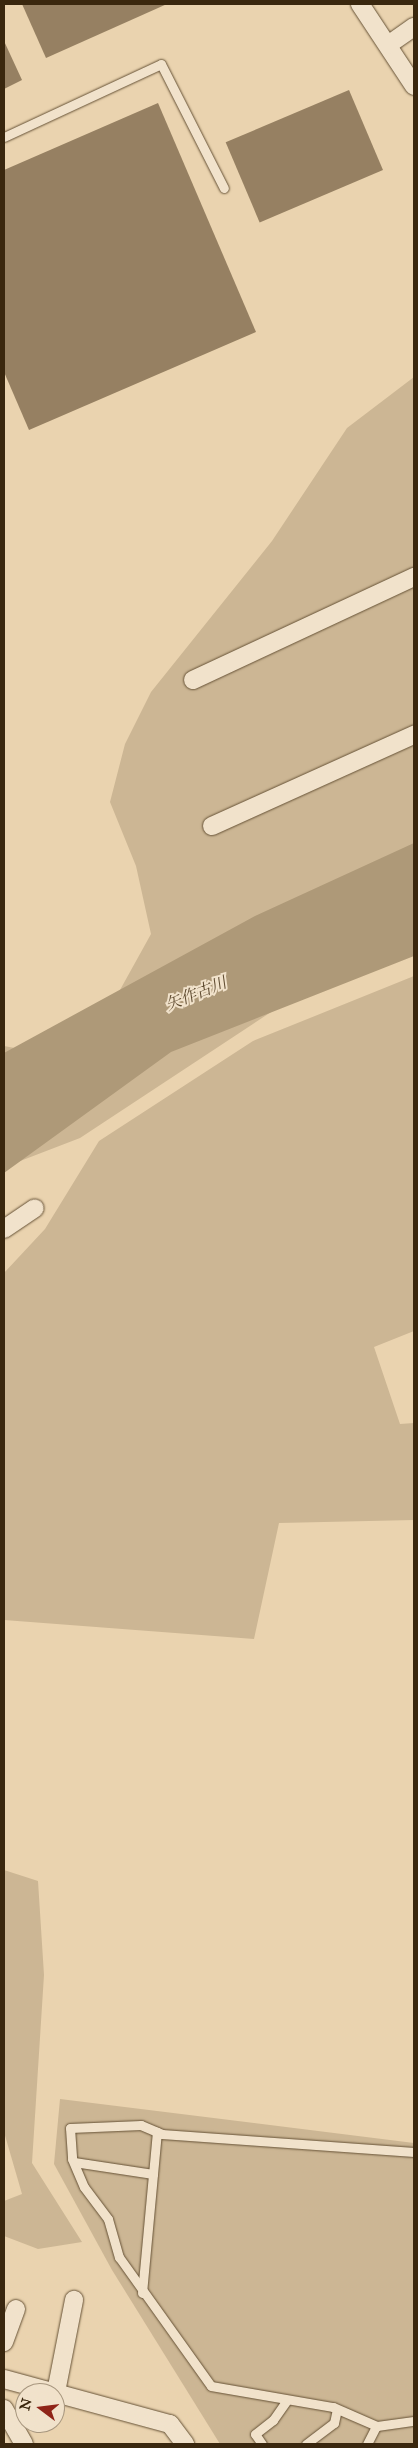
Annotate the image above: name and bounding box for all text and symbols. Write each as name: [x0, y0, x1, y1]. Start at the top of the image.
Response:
water label: 矢作古川: [163, 973, 229, 1015]
north arrow: [15, 2383, 65, 2433]
text: N: [16, 2396, 36, 2412]

